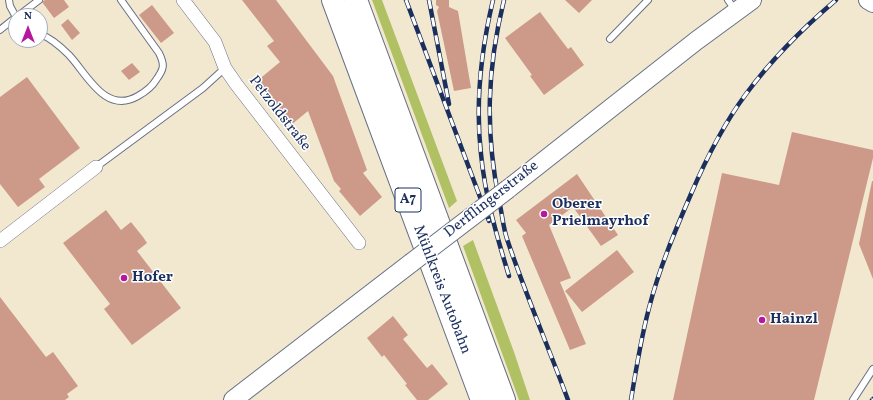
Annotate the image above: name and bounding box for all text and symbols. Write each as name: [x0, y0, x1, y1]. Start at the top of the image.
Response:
north arrow: [8, 8, 48, 48]
text: N: [24, 9, 32, 24]
street label: Petzoldstraße: [244, 73, 314, 155]
street label: Derfflingerstraße: [441, 158, 543, 242]
road number: A7: [395, 188, 421, 212]
place label: Oberer Prielmayrhof: [552, 196, 648, 231]
marker: Oberer Prielmayrhof: [539, 209, 549, 219]
street label: Mühlkreis Autobahn: [408, 223, 474, 357]
place label: Hofer: [132, 269, 173, 287]
marker: Hofer: [119, 273, 129, 283]
place label: Hainzl: [770, 311, 818, 329]
marker: Hainzl: [757, 315, 767, 325]

